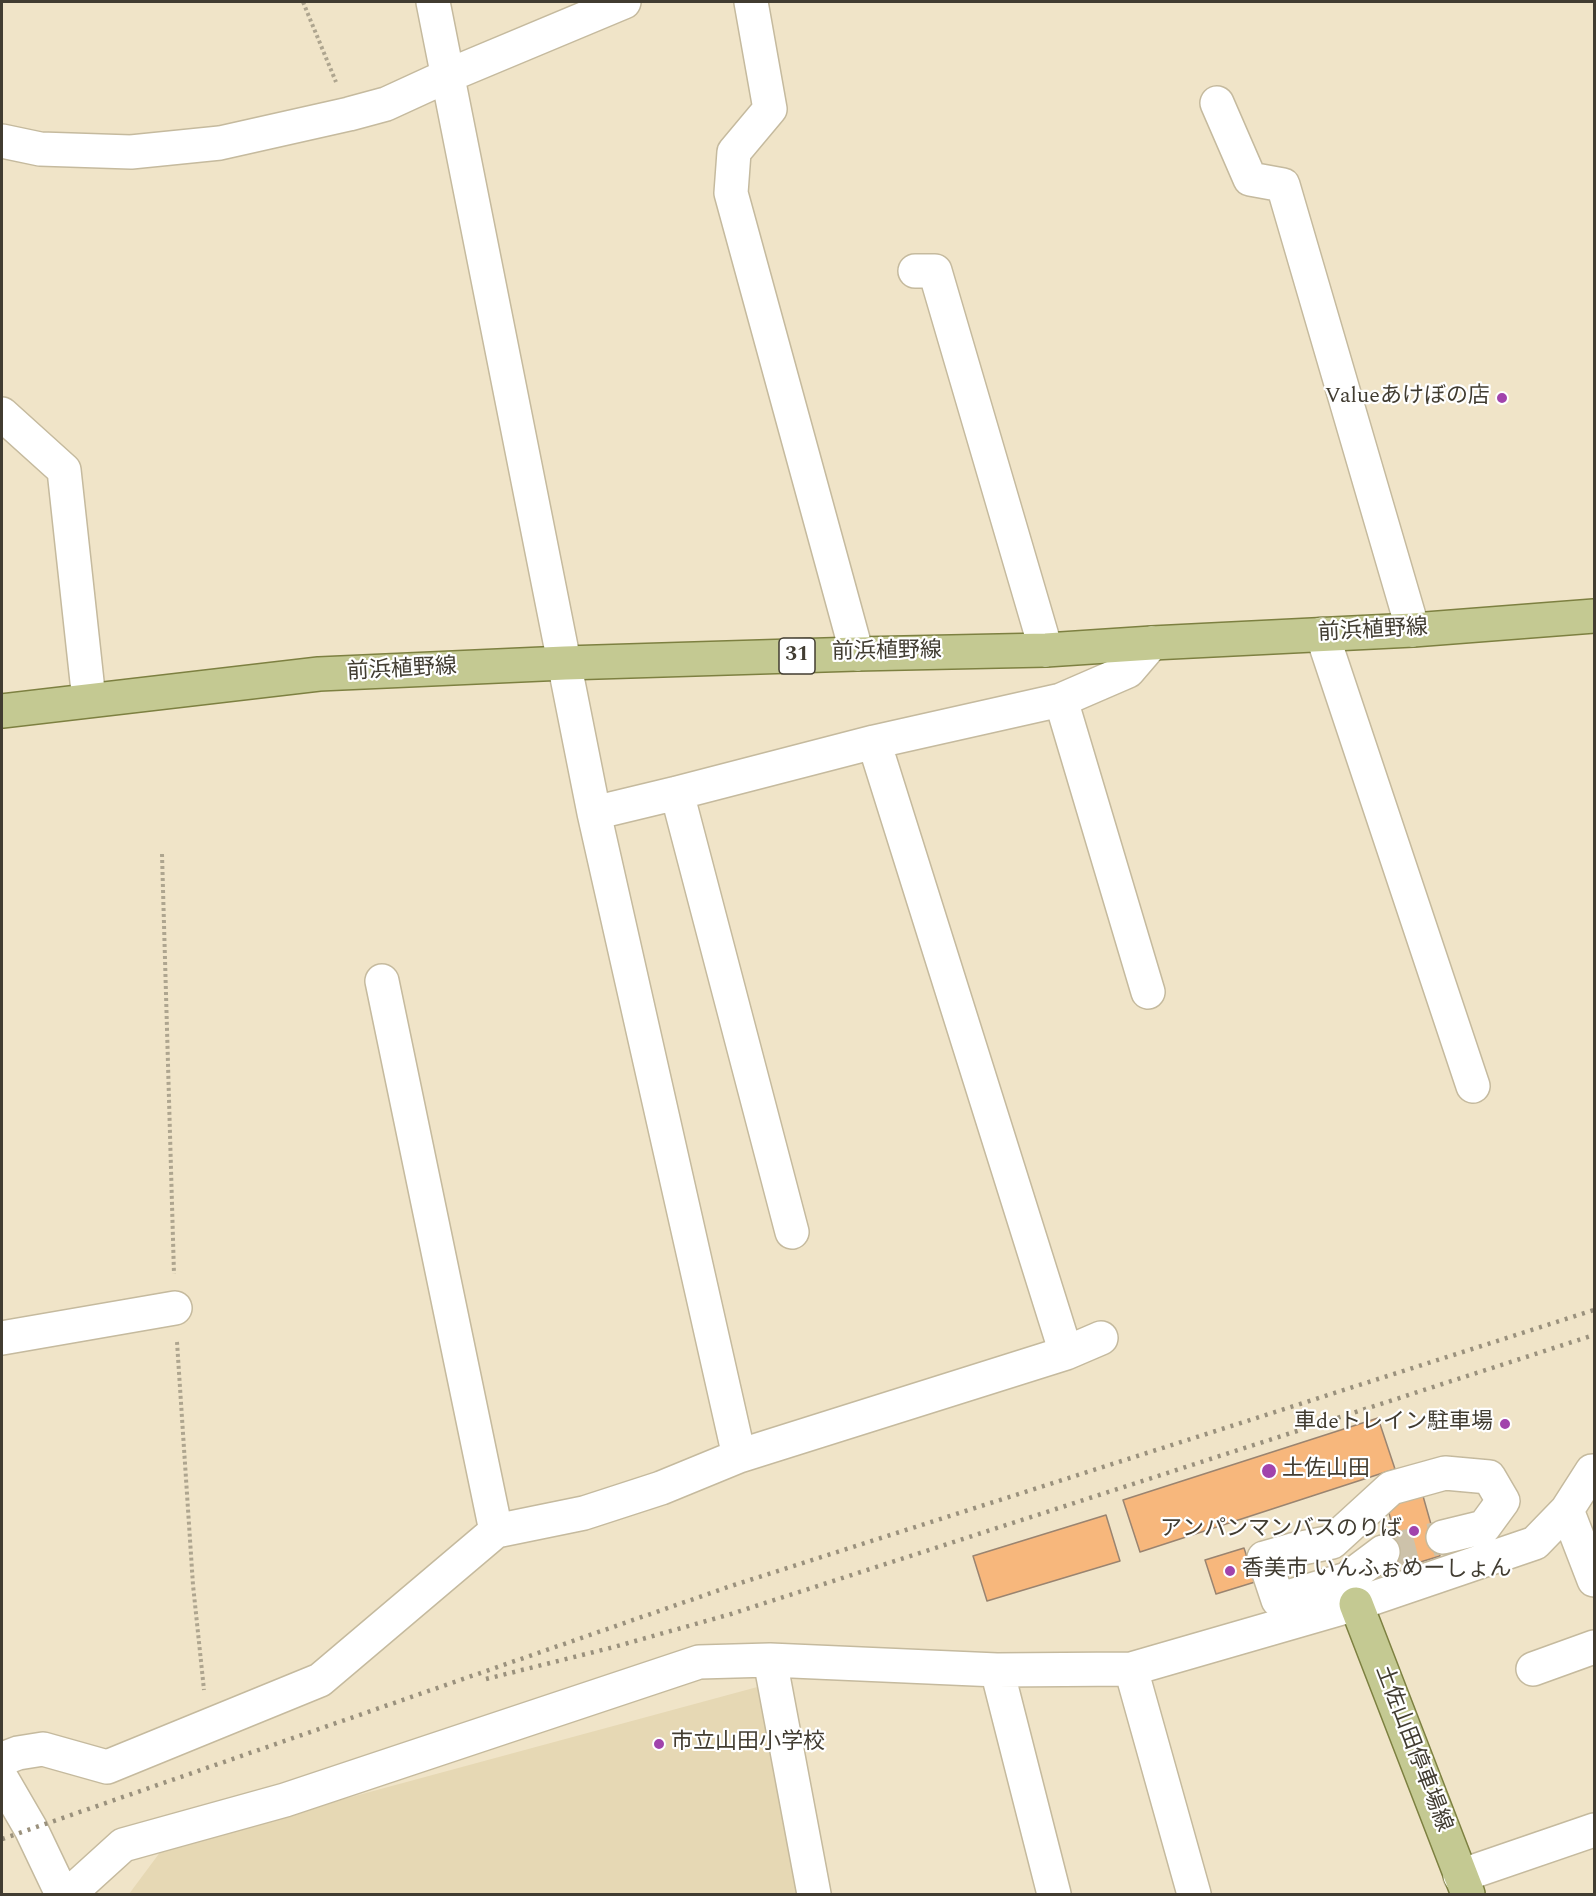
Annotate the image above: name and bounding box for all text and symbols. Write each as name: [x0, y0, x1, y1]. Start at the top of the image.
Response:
place label: Valueあけぼの店: [1325, 385, 1490, 411]
marker: Valueあけぼの店: [1495, 391, 1509, 405]
street label: 前浜植野線: [1317, 616, 1429, 648]
road number: 31: [779, 638, 815, 674]
street label: 前浜植野線: [832, 639, 942, 667]
street label: 前浜植野線: [346, 655, 458, 687]
place label: 車deトレイン駐車場: [1294, 1411, 1493, 1437]
marker: 車deトレイン駐車場: [1498, 1417, 1512, 1431]
place label: 土佐山田: [1282, 1458, 1370, 1484]
marker: 土佐山田: [1260, 1462, 1278, 1480]
place label: アンパンマンバスのりば: [1160, 1518, 1402, 1544]
marker: アンパンマンバスのりば: [1407, 1524, 1421, 1538]
place label: 香美市 いんふぉめーしょん: [1242, 1558, 1511, 1584]
marker: 香美市 いんふぉめーしょん: [1223, 1564, 1237, 1578]
street label: 土佐山田停車場線: [1368, 1662, 1456, 1836]
place label: 市立山田小学校: [671, 1731, 825, 1757]
marker: 市立山田小学校: [652, 1737, 666, 1751]

